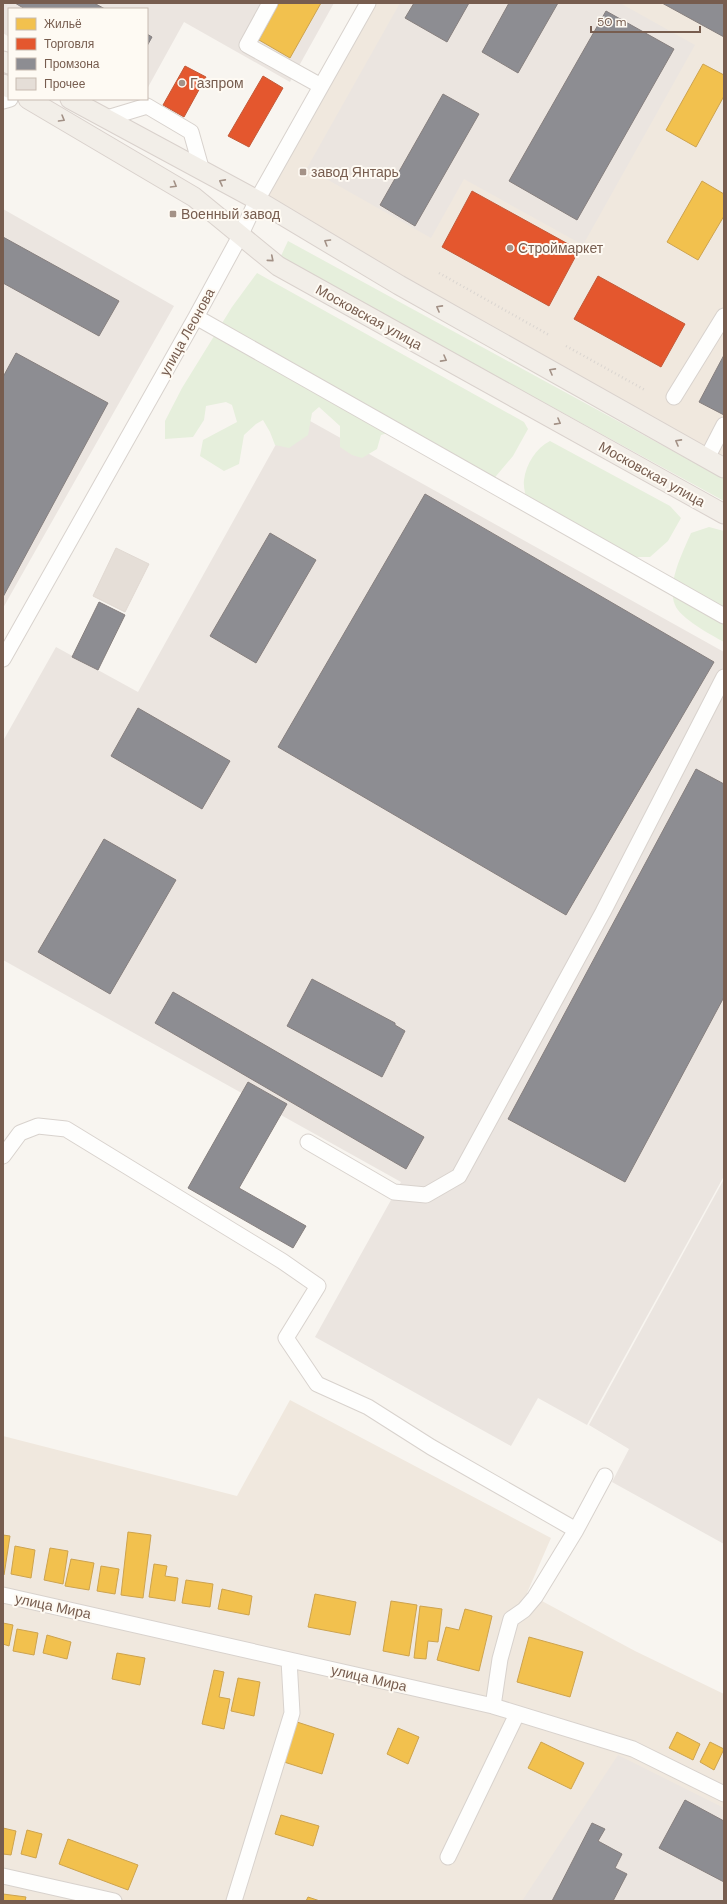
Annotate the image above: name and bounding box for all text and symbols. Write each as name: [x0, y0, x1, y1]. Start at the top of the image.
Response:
legend: [8, 8, 148, 100]
scale bar: [591, 8, 700, 34]
text: 50 m: [597, 14, 626, 30]
text: Жильё: [44, 16, 82, 32]
text: Торговля: [44, 36, 94, 52]
text: Промзона: [44, 56, 100, 72]
place label: Газпром: [190, 74, 244, 92]
text: Прочее: [44, 76, 86, 92]
marker: Газпром: [177, 78, 187, 88]
one-way arrow: [58, 114, 65, 121]
place label: завод Янтарь: [311, 163, 399, 181]
marker: завод Янтарь: [298, 167, 308, 177]
one-way arrow: [219, 179, 226, 187]
one-way arrow: [170, 180, 177, 187]
place label: Военный завод: [181, 205, 280, 223]
marker: Военный завод: [168, 209, 178, 219]
one-way arrow: [324, 239, 331, 247]
place label: Строймаркет: [518, 239, 604, 257]
marker: Строймаркет: [505, 243, 515, 253]
one-way arrow: [266, 255, 273, 262]
street label: Московская улица: [313, 280, 426, 354]
street label: улица Леонова: [155, 285, 219, 379]
one-way arrow: [436, 305, 443, 312]
one-way arrow: [440, 354, 447, 361]
one-way arrow: [549, 369, 556, 376]
one-way arrow: [554, 417, 561, 424]
street label: Московская улица: [596, 437, 709, 511]
one-way arrow: [675, 439, 682, 447]
street label: улица Мира: [13, 1589, 93, 1623]
street label: улица Мира: [329, 1661, 409, 1696]

